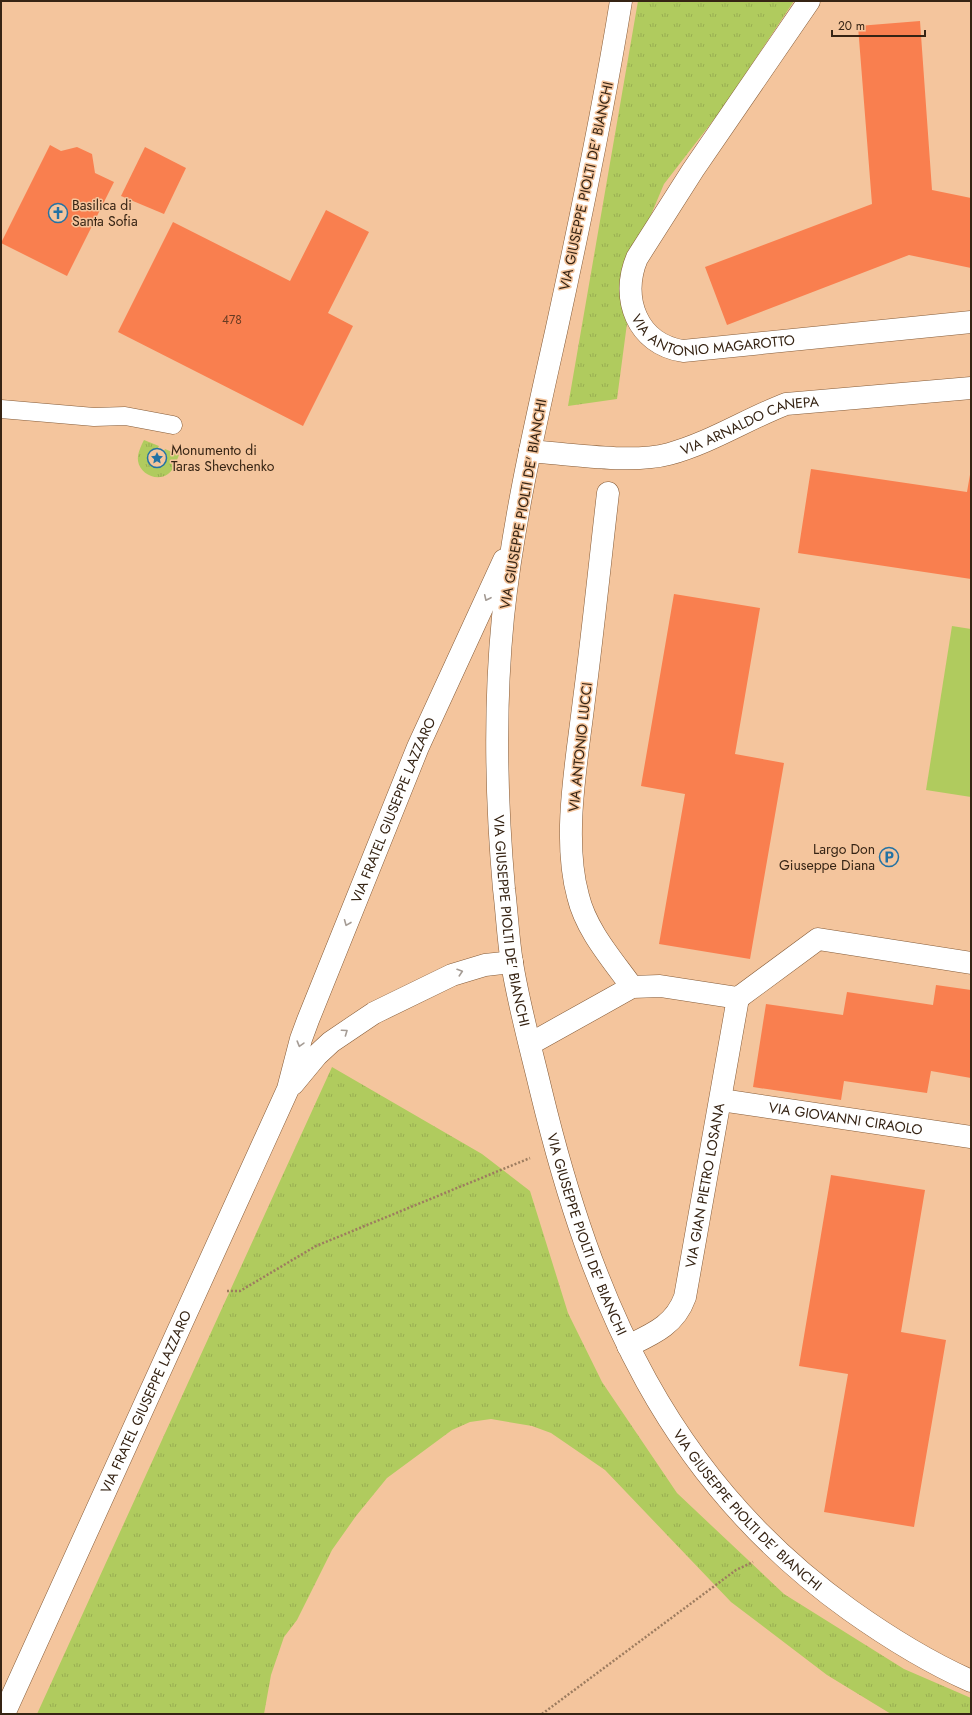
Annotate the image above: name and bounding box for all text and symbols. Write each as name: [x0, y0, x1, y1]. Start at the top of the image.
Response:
scale bar: [832, 12, 925, 38]
text: 20 m: [838, 17, 865, 35]
street label: VIA GIUSEPPE PIOLTI DE' BIANCHI: [554, 80, 618, 292]
place label: Basilica di Santa Sofia: [72, 195, 138, 231]
church icon: Basilica di Santa Sofia: [47, 202, 69, 224]
street label: VIA ANTONIO MAGAROTTO: [626, 310, 796, 361]
house number: 478: [222, 311, 242, 329]
street label: VIA ARNALDO CANEPA: [678, 391, 820, 460]
street label: VIA GIUSEPPE PIOLTI DE' BIANCHI: [495, 397, 551, 611]
place label: Monumento di Taras Shevchenko: [171, 440, 275, 476]
place icon: Monumento di Taras Shevchenko: [146, 447, 168, 469]
one-way arrow: [483, 594, 491, 601]
street label: VIA ANTONIO LUCCI: [563, 681, 597, 813]
street label: VIA FRATEL GIUSEPPE LAZZARO: [346, 714, 440, 906]
street label: VIA GIUSEPPE PIOLTI DE' BIANCHI: [489, 814, 535, 1028]
place label: Largo Don Giuseppe Diana: [779, 839, 875, 875]
parking icon: Largo Don Giuseppe Diana: [878, 846, 900, 868]
one-way arrow: [344, 919, 352, 926]
one-way arrow: [456, 968, 463, 977]
one-way arrow: [340, 1030, 347, 1037]
one-way arrow: [296, 1040, 305, 1047]
street label: VIA GIOVANNI CIRAOLO: [767, 1097, 924, 1140]
street label: VIA GIAN PIETRO LOSANA: [680, 1100, 729, 1269]
street label: VIA GIUSEPPE PIOLTI DE' BIANCHI: [542, 1131, 632, 1339]
street label: VIA FRATEL GIUSEPPE LAZZARO: [96, 1307, 196, 1497]
street label: VIA GIUSEPPE PIOLTI DE' BIANCHI: [668, 1425, 826, 1595]

